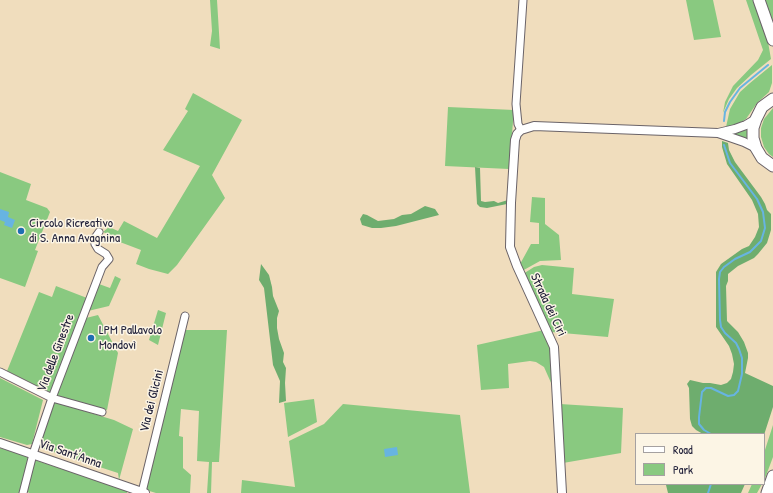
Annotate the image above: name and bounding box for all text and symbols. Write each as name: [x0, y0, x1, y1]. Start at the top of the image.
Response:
place label: Circolo Ricreativo di S. Anna Avagnina: [29, 216, 120, 247]
marker: Circolo Ricreativo di S. Anna Avagnina: [16, 226, 26, 236]
street label: Strada dei Ciri: [527, 271, 569, 339]
street label: Via delle Ginestre: [34, 312, 78, 394]
place label: LPM Pallavolo Mondovì: [99, 323, 162, 354]
marker: LPM Pallavolo Mondovì: [86, 333, 96, 343]
street label: Via dei Glicini: [137, 368, 167, 434]
legend: [635, 433, 765, 485]
street label: Via Sant'Anna: [37, 436, 103, 472]
text: Road: [673, 441, 693, 458]
text: Park: [673, 461, 693, 478]

